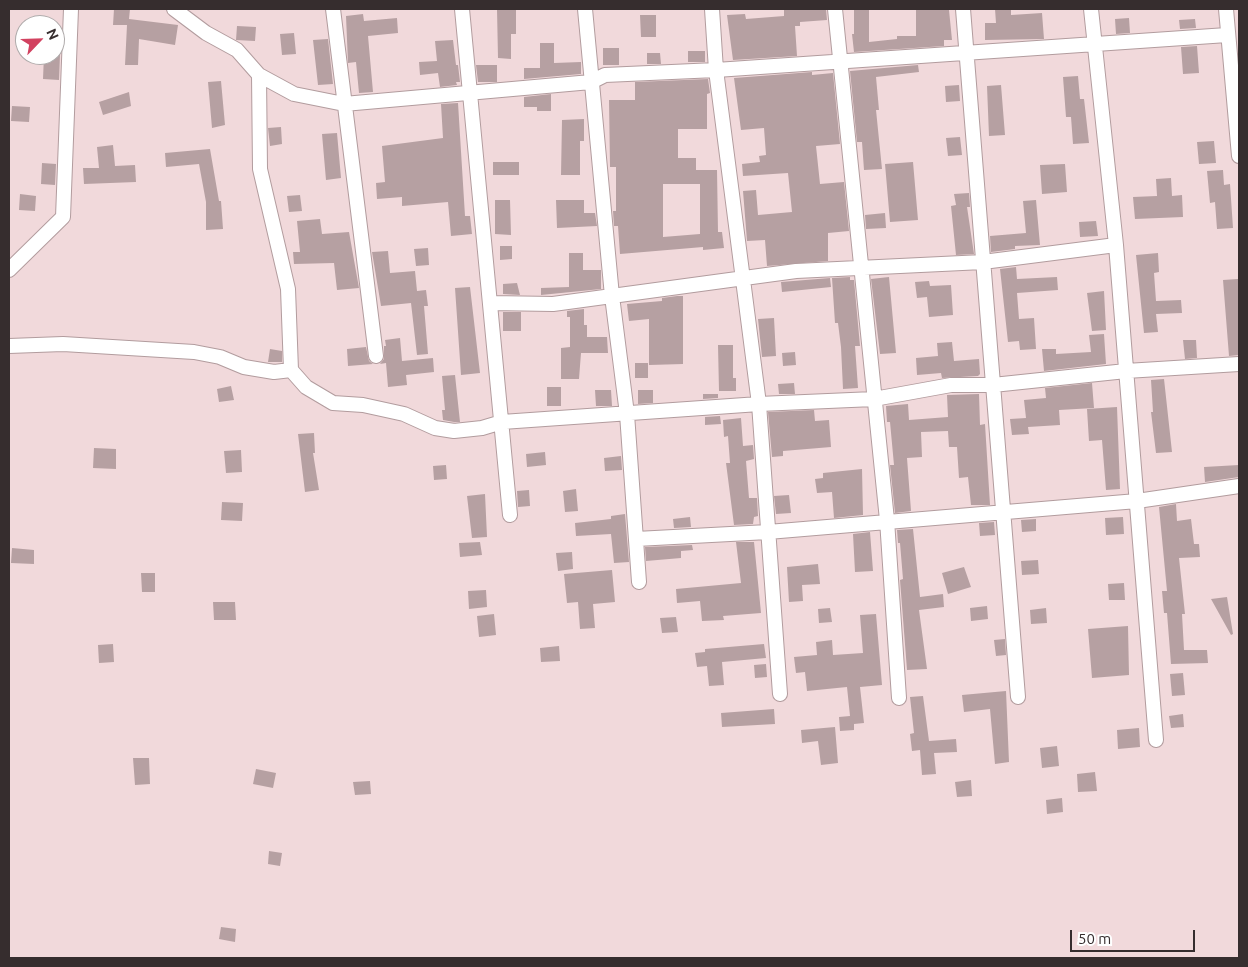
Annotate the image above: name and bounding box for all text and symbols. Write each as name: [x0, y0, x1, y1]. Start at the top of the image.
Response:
north arrow: [15, 15, 65, 65]
text: N: [43, 26, 62, 42]
scale bar: [1073, 920, 1198, 952]
text: 50 m: [1078, 930, 1111, 947]

